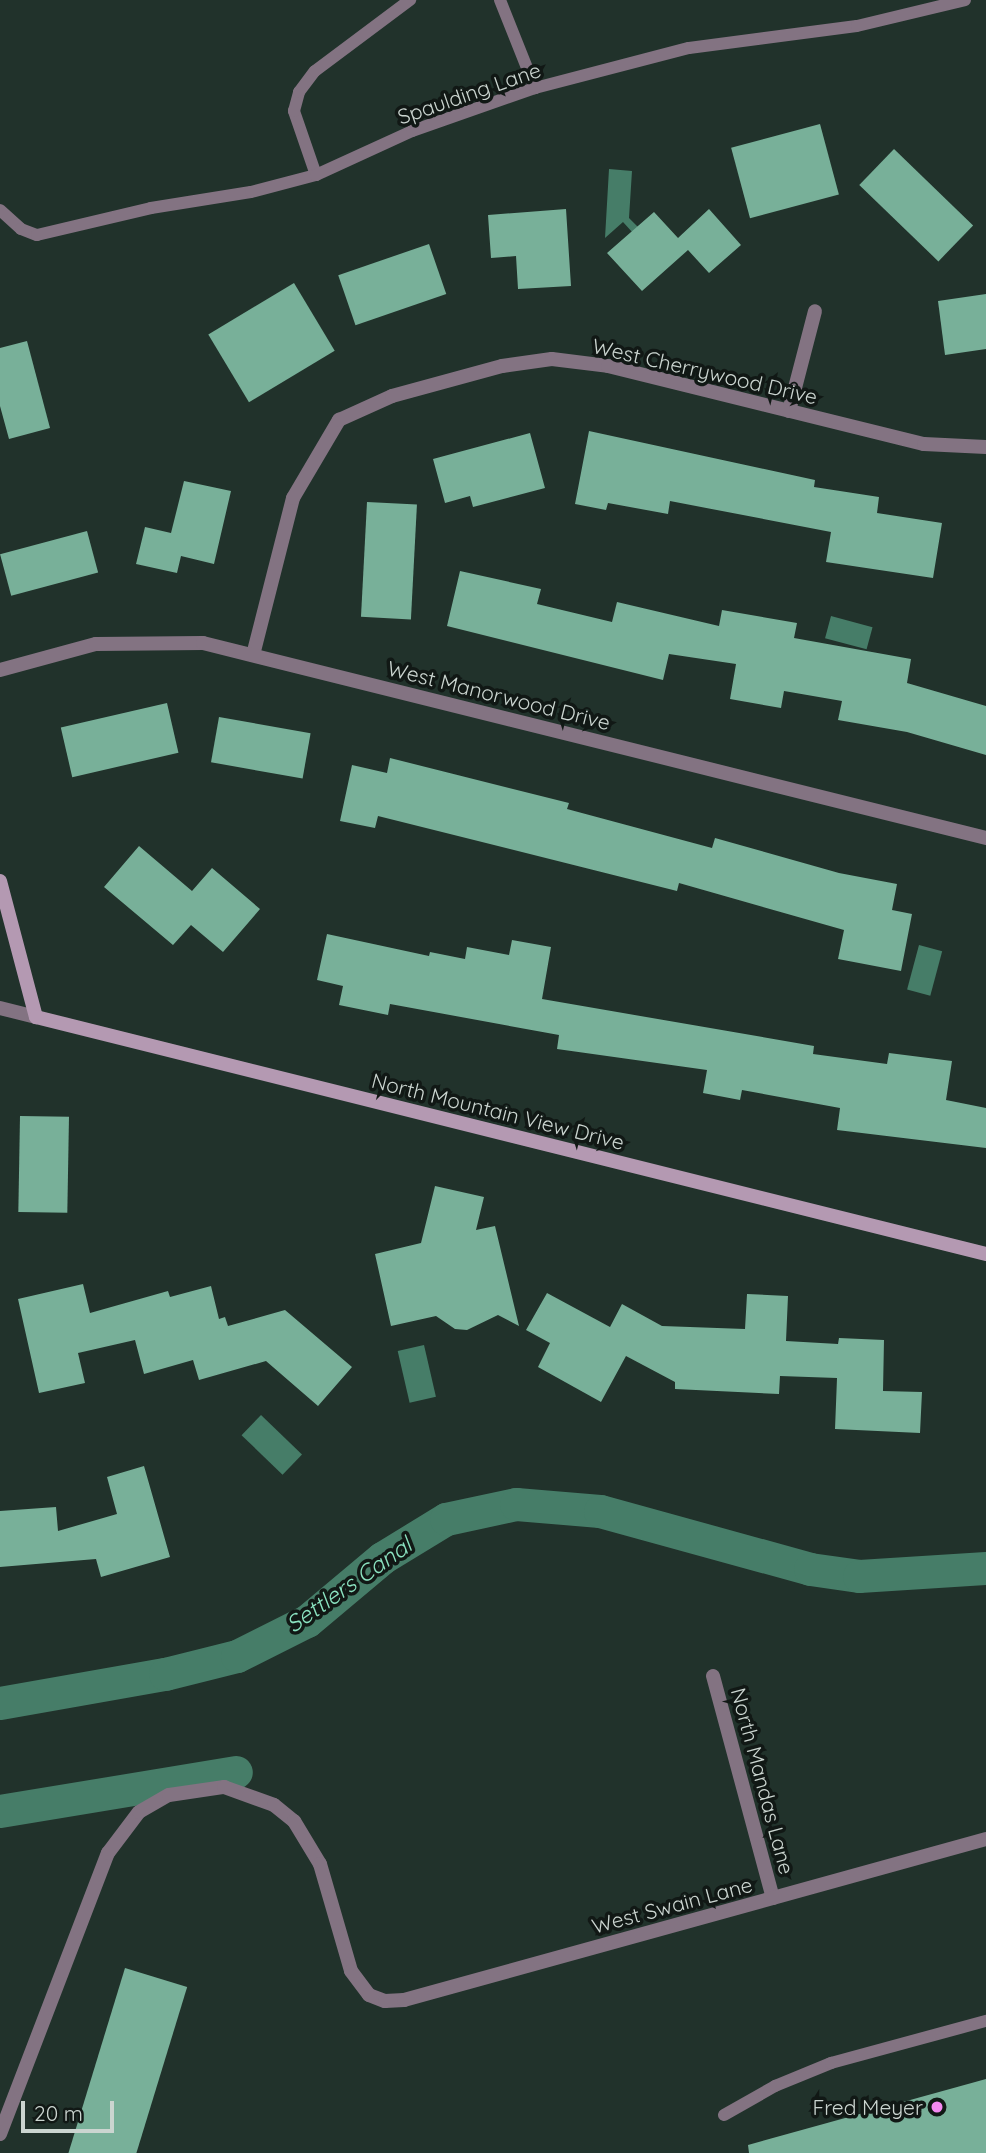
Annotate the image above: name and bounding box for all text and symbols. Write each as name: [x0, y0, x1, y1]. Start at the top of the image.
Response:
street label: Spaulding Lane: [394, 57, 544, 129]
street label: West Cherrywood Drive: [590, 333, 820, 409]
street label: West Manorwood Drive: [385, 655, 613, 735]
street label: North Mountain View Drive: [369, 1067, 627, 1155]
water label: Settlers Canal: [281, 1532, 417, 1638]
street label: North Mandas Lane: [726, 1685, 800, 1877]
street label: West Swain Lane: [589, 1871, 755, 1939]
scale bar: [24, 2086, 117, 2130]
place label: Fred Meyer: [812, 2094, 923, 2120]
marker: Fred Meyer: [929, 2099, 945, 2115]
text: 20 m: [34, 2100, 83, 2126]

